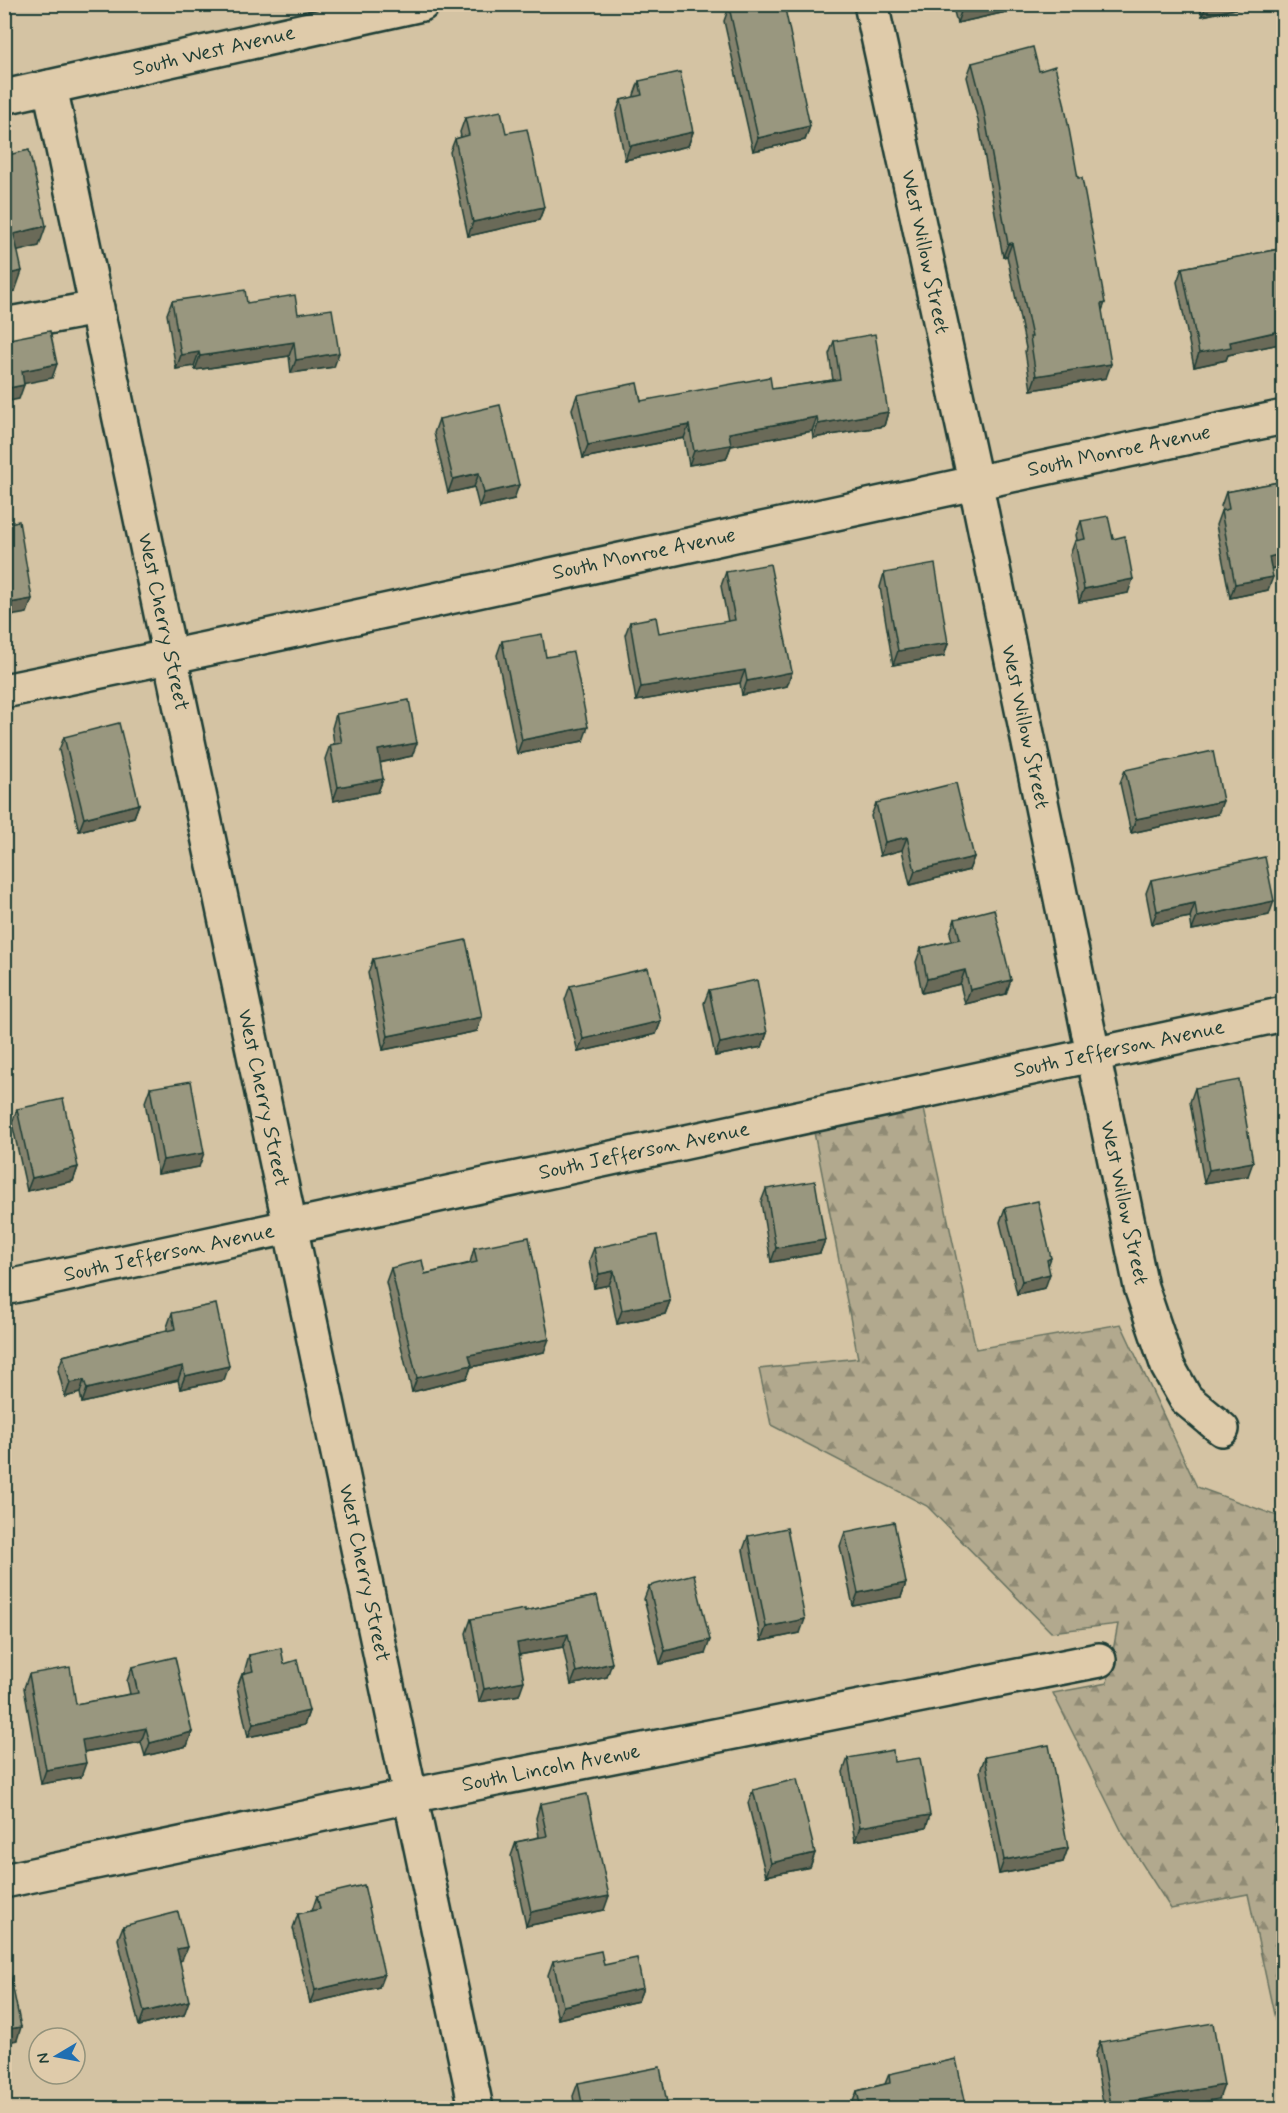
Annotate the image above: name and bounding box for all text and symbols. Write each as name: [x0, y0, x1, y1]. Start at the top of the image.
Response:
street label: South West Avenue: [130, 19, 298, 83]
street label: West Willow Street: [894, 167, 956, 337]
street label: South Monroe Avenue: [1025, 418, 1213, 484]
street label: South Monroe Avenue: [550, 521, 738, 587]
street label: West Cherry Street: [130, 530, 196, 714]
street label: West Willow Street: [994, 642, 1056, 812]
street label: West Cherry Street: [230, 1006, 296, 1190]
street label: South Jefferson Avenue: [1011, 1013, 1227, 1085]
street label: South Jefferson Avenue: [536, 1115, 752, 1187]
street label: West Willow Street: [1093, 1118, 1155, 1288]
street label: South Jefferson Avenue: [61, 1217, 277, 1289]
street label: West Cherry Street: [331, 1481, 397, 1665]
street label: South Lincoln Avenue: [460, 1737, 643, 1799]
north arrow: [27, 2026, 87, 2086]
text: N: [32, 2051, 55, 2065]

